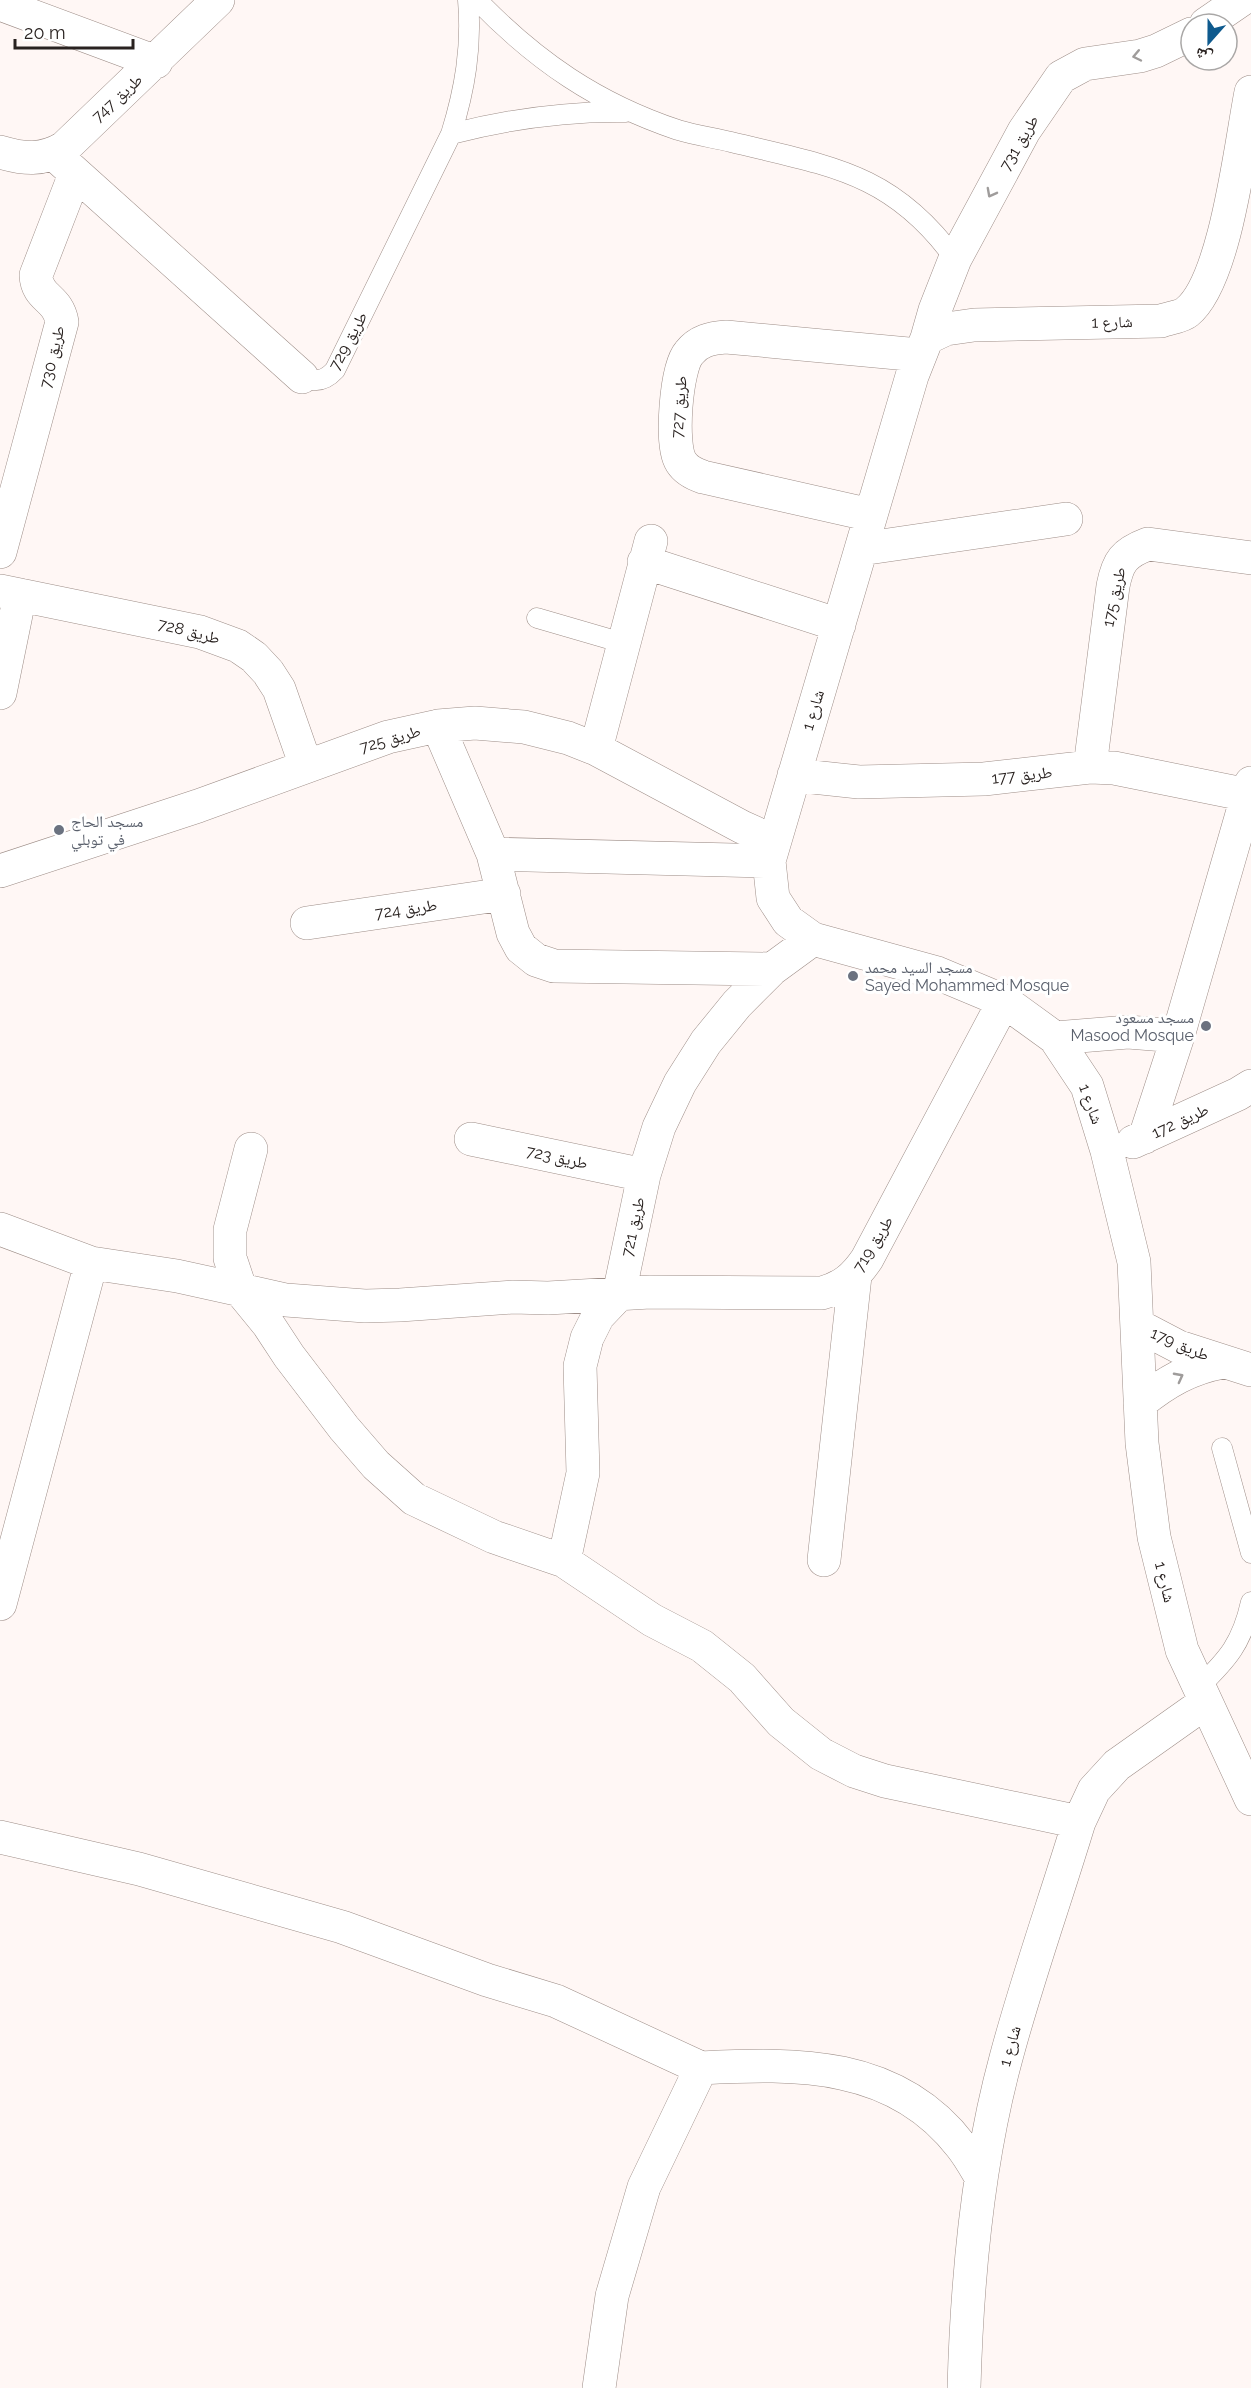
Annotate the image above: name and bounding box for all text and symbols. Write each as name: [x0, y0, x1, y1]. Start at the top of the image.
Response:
scale bar: [15, 12, 134, 50]
north arrow: [1179, 12, 1239, 72]
text: 20 m: [24, 22, 66, 43]
text: ش: [1192, 44, 1215, 67]
one-way arrow: [1132, 49, 1142, 62]
street label: طريق 747: [88, 70, 147, 127]
street label: طريق 731: [996, 112, 1043, 175]
one-way arrow: [987, 187, 998, 197]
street label: طريق 729: [325, 309, 372, 374]
street label: شارع 1: [1091, 312, 1133, 333]
street label: طريق 730: [36, 324, 69, 390]
street label: طريق 727: [667, 375, 692, 439]
street label: طريق 175: [1098, 565, 1131, 629]
street label: طريق 728: [156, 614, 222, 649]
street label: شارع 1: [798, 687, 829, 733]
street label: طريق 725: [357, 721, 423, 758]
street label: طريق 177: [991, 762, 1053, 789]
place label: مسجد الحاج في توبلي: [71, 812, 143, 852]
marker: مسجد الحاج في توبلي: [52, 823, 66, 837]
street label: طريق 724: [374, 895, 438, 924]
place label: مسجد السيد محمد Sayed Mohammed Mosque: [865, 958, 1069, 995]
marker: مسجد السيد محمد Sayed Mohammed Mosque: [846, 969, 860, 983]
place label: مسجد مسعود Masood Mosque: [1071, 1008, 1194, 1045]
marker: مسجد مسعود Masood Mosque: [1199, 1019, 1213, 1033]
street label: شارع 1: [1074, 1081, 1107, 1127]
street label: طريق 172: [1149, 1100, 1212, 1143]
street label: طريق 723: [524, 1141, 589, 1174]
street label: طريق 721: [617, 1195, 650, 1259]
street label: طريق 719: [849, 1213, 898, 1276]
street label: طريق 179: [1148, 1323, 1212, 1366]
one-way arrow: [1172, 1373, 1183, 1384]
street label: شارع 1: [1150, 1560, 1179, 1605]
street label: شارع 1: [995, 2024, 1026, 2069]

